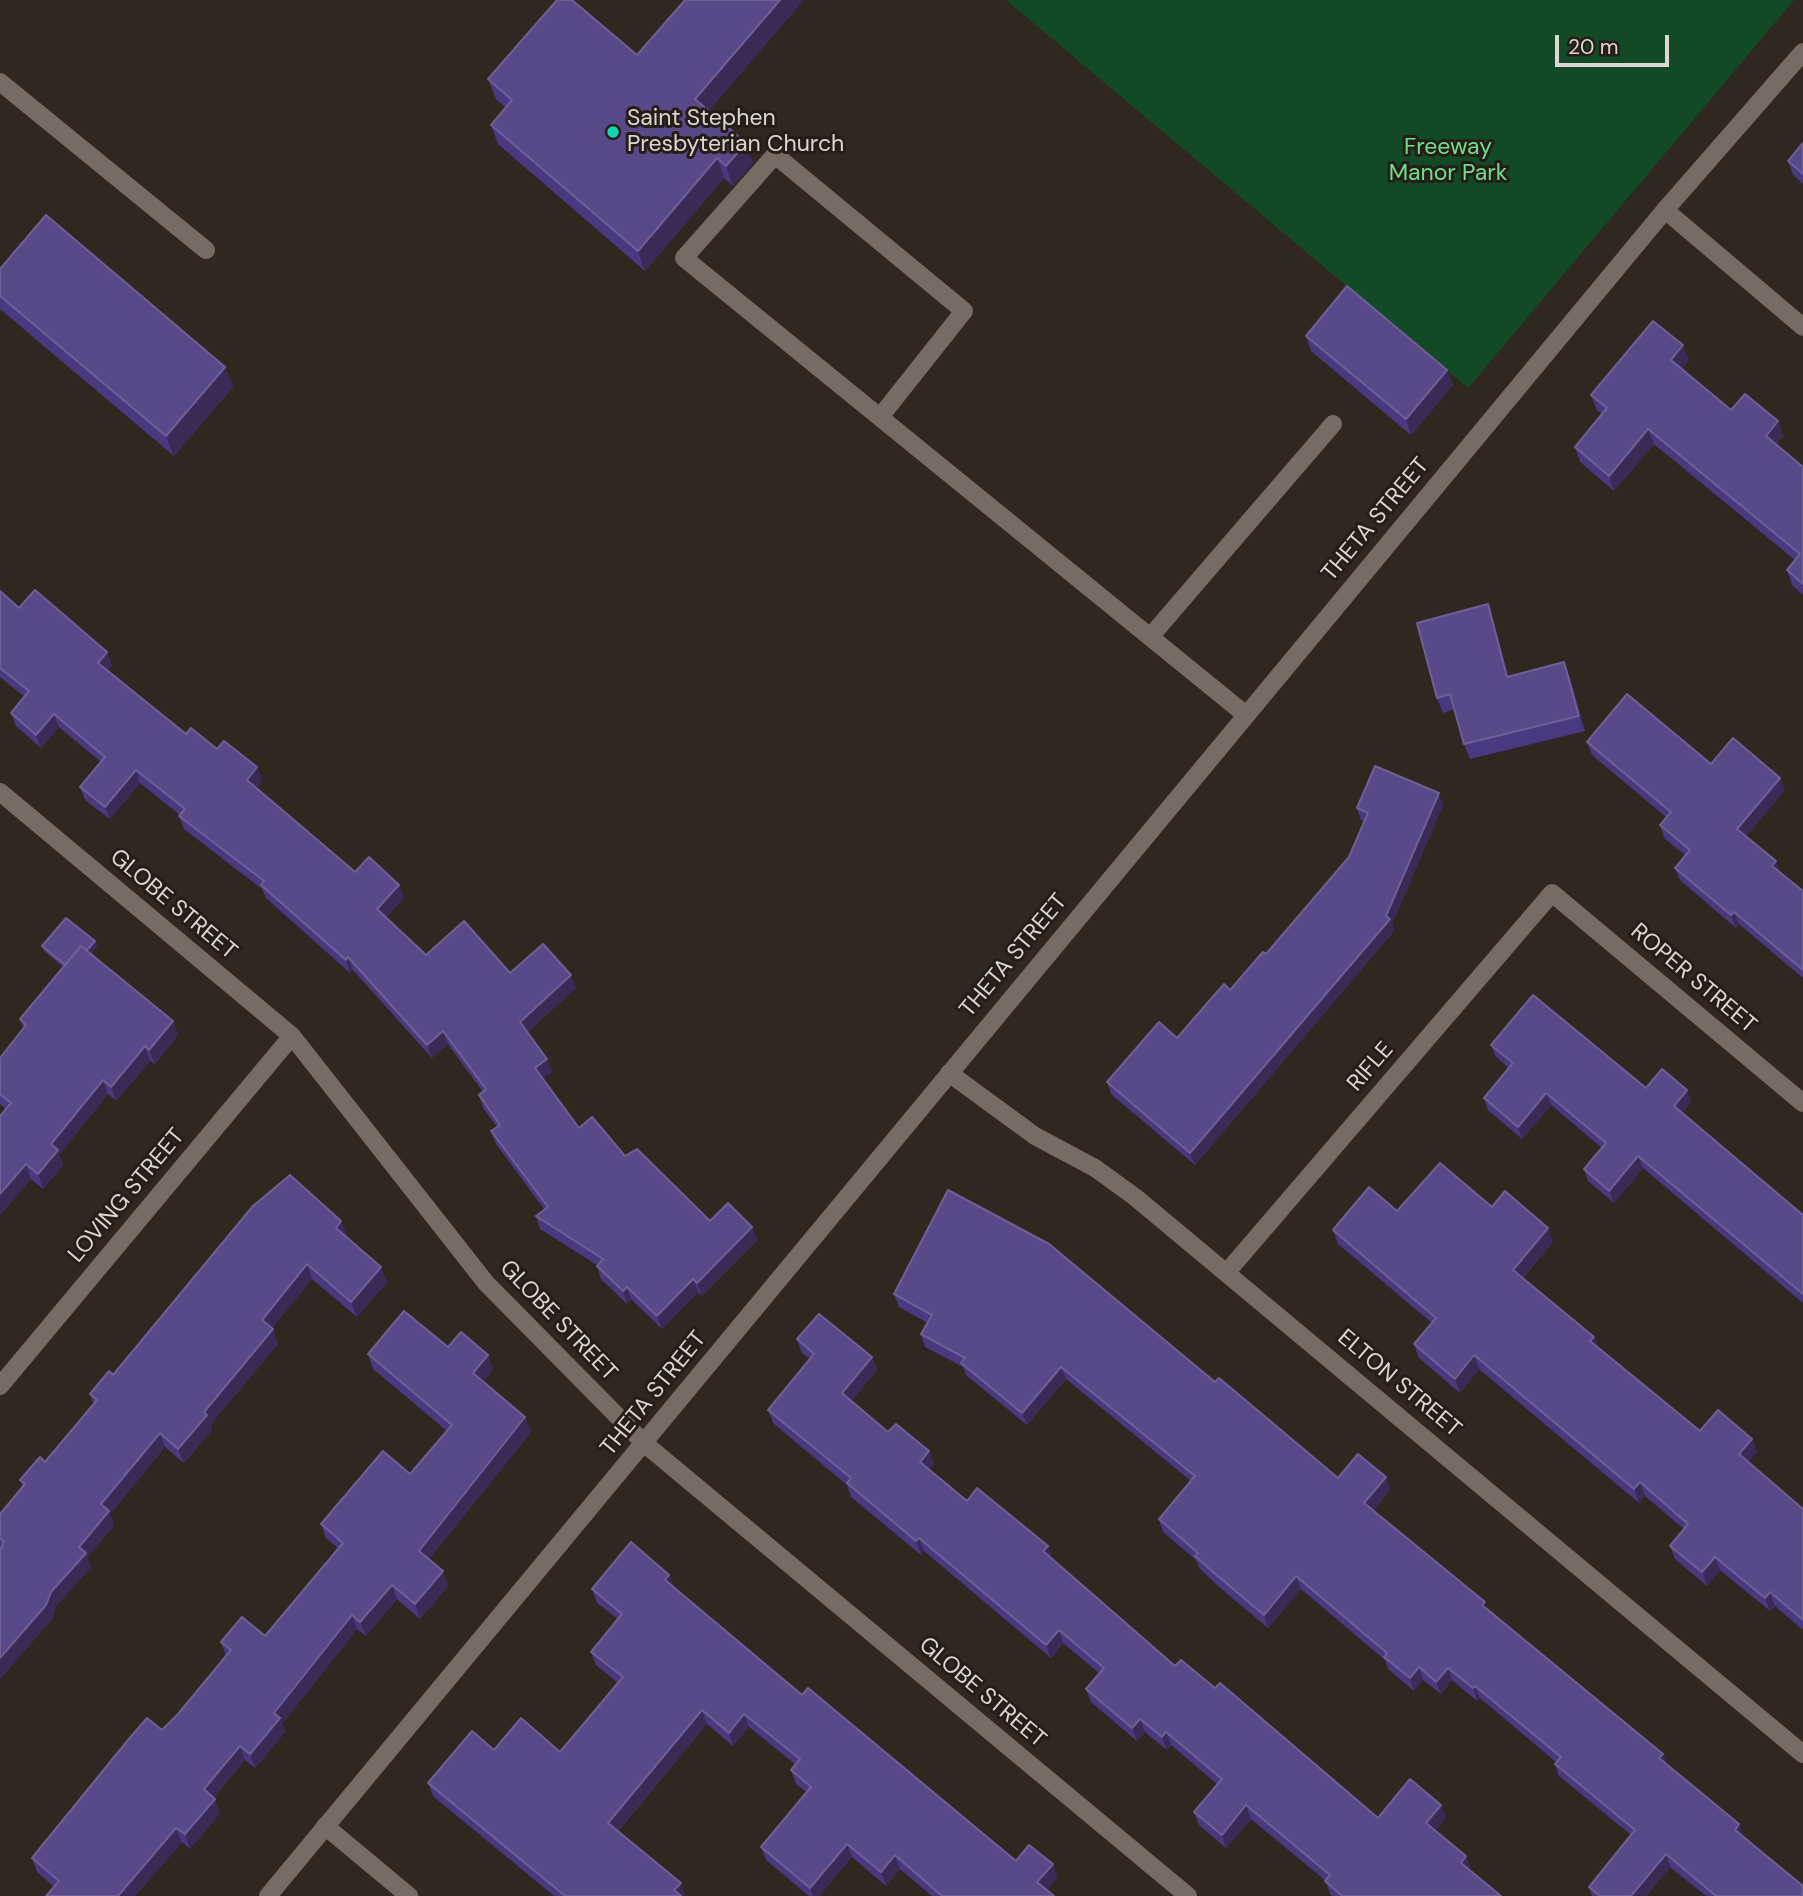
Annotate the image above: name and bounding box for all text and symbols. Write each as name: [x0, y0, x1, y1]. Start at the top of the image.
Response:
scale bar: [1558, 21, 1672, 65]
text: 20 m: [1568, 33, 1619, 61]
place label: Saint Stephen Presbyterian Church: [627, 105, 844, 159]
marker: Saint Stephen Presbyterian Church: [605, 124, 621, 140]
park label: Freeway Manor Park: [1389, 134, 1507, 188]
street label: THETA STREET: [1316, 453, 1436, 587]
street label: GLOBE STREET: [104, 844, 242, 966]
street label: THETA STREET: [954, 889, 1074, 1023]
street label: ROPER STREET: [1624, 918, 1762, 1040]
street label: RIFLE: [1342, 1037, 1400, 1097]
street label: LOVING STREET: [63, 1123, 191, 1269]
street label: GLOBE STREET: [493, 1255, 623, 1387]
street label: ELTON STREET: [1332, 1324, 1466, 1444]
street label: THETA STREET: [595, 1326, 713, 1462]
street label: GLOBE STREET: [913, 1632, 1051, 1754]

